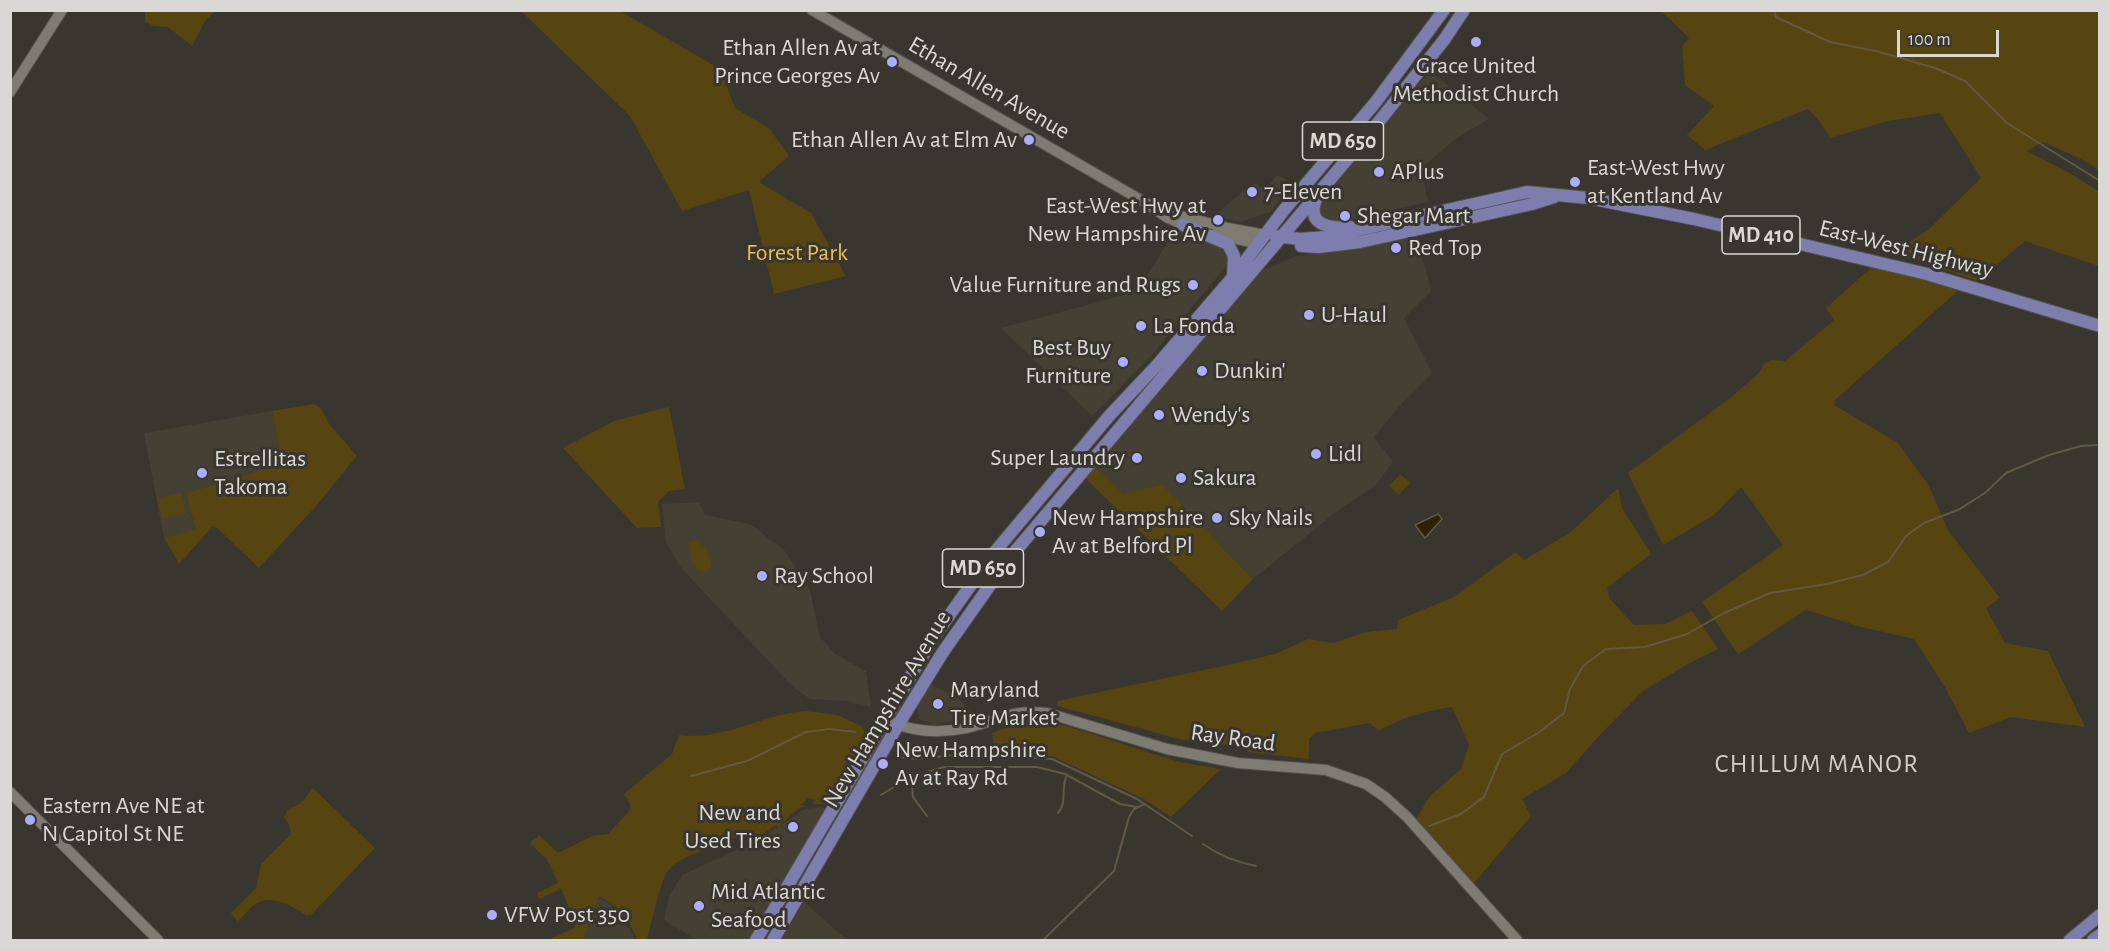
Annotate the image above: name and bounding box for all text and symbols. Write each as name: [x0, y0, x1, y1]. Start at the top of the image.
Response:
scale bar: [1900, 18, 2002, 56]
street label: Ethan Allen Avenue: [903, 30, 1075, 146]
text: 100 m: [1908, 31, 1951, 49]
place label: Ethan Allen Av at Prince Georges Av: [714, 34, 880, 90]
marker: Grace United Methodist Church: [1469, 35, 1483, 49]
place label: Grace United Methodist Church: [1393, 52, 1559, 108]
marker: Ethan Allen Av at Prince Georges Av: [885, 55, 899, 69]
road number: MD 650: [1302, 122, 1384, 160]
place label: Ethan Allen Av at Elm Av: [791, 126, 1017, 154]
marker: Ethan Allen Av at Elm Av: [1022, 133, 1036, 147]
place label: East-West Hwy at Kentland Av: [1587, 154, 1725, 210]
place label: APlus: [1391, 158, 1444, 186]
marker: APlus: [1372, 165, 1386, 179]
marker: East-West Hwy at Kentland Av: [1568, 175, 1582, 189]
place label: 7-Eleven: [1264, 178, 1342, 206]
marker: 7-Eleven: [1245, 185, 1259, 199]
place label: East-West Hwy at New Hampshire Av: [1027, 192, 1206, 248]
place label: Shegar Mart: [1357, 202, 1470, 230]
marker: Shegar Mart: [1338, 209, 1352, 223]
marker: East-West Hwy at New Hampshire Av: [1211, 213, 1225, 227]
street label: East-West Highway: [1816, 213, 1996, 285]
road number: MD 410: [1722, 216, 1800, 254]
place label: Red Top: [1408, 234, 1482, 262]
park label: Forest Park: [746, 239, 848, 267]
marker: Red Top: [1389, 241, 1403, 255]
place label: Value Furniture and Rugs: [950, 271, 1181, 299]
marker: Value Furniture and Rugs: [1186, 278, 1200, 292]
place label: U-Haul: [1321, 301, 1387, 329]
marker: U-Haul: [1302, 308, 1316, 322]
place label: La Fonda: [1153, 312, 1235, 340]
marker: La Fonda: [1134, 319, 1148, 333]
place label: Best Buy Furniture: [1025, 334, 1111, 390]
marker: Best Buy Furniture: [1116, 355, 1130, 369]
place label: Dunkin': [1214, 357, 1285, 385]
marker: Dunkin': [1195, 364, 1209, 378]
place label: Wendy's: [1171, 401, 1250, 429]
marker: Wendy's: [1152, 408, 1166, 422]
place label: Lidl: [1328, 440, 1362, 468]
place label: Super Laundry: [990, 444, 1125, 472]
place label: Estrellitas Takoma: [214, 445, 306, 501]
marker: Lidl: [1309, 447, 1323, 461]
marker: Super Laundry: [1130, 451, 1144, 465]
place label: Sakura: [1193, 464, 1256, 492]
marker: Estrellitas Takoma: [195, 466, 209, 480]
marker: Sakura: [1174, 471, 1188, 485]
place label: New Hampshire Av at Belford Pl: [1052, 504, 1203, 560]
place label: Sky Nails: [1229, 504, 1313, 532]
marker: Sky Nails: [1210, 511, 1224, 525]
marker: New Hampshire Av at Belford Pl: [1033, 525, 1047, 539]
road number: MD 650: [942, 549, 1024, 587]
place label: Ray School: [774, 562, 874, 590]
marker: Ray School: [755, 569, 769, 583]
street label: New Hampshire Avenue: [817, 605, 957, 813]
place label: Maryland Tire Market: [950, 676, 1057, 732]
marker: Maryland Tire Market: [931, 697, 945, 711]
street label: Ray Road: [1189, 718, 1277, 758]
place label: New Hampshire Av at Ray Rd: [895, 736, 1046, 792]
district label: CHILLUM MANOR: [1715, 748, 1919, 780]
marker: New Hampshire Av at Ray Rd: [876, 757, 890, 771]
place label: Eastern Ave NE at N Capitol St NE: [42, 792, 204, 848]
place label: New and Used Tires: [684, 799, 781, 855]
marker: Eastern Ave NE at N Capitol St NE: [23, 813, 37, 827]
marker: New and Used Tires: [786, 820, 800, 834]
place label: Mid Atlantic Seafood: [711, 878, 825, 934]
marker: Mid Atlantic Seafood: [692, 899, 706, 913]
place label: VFW Post 350: [504, 901, 630, 929]
marker: VFW Post 350: [485, 908, 499, 922]

